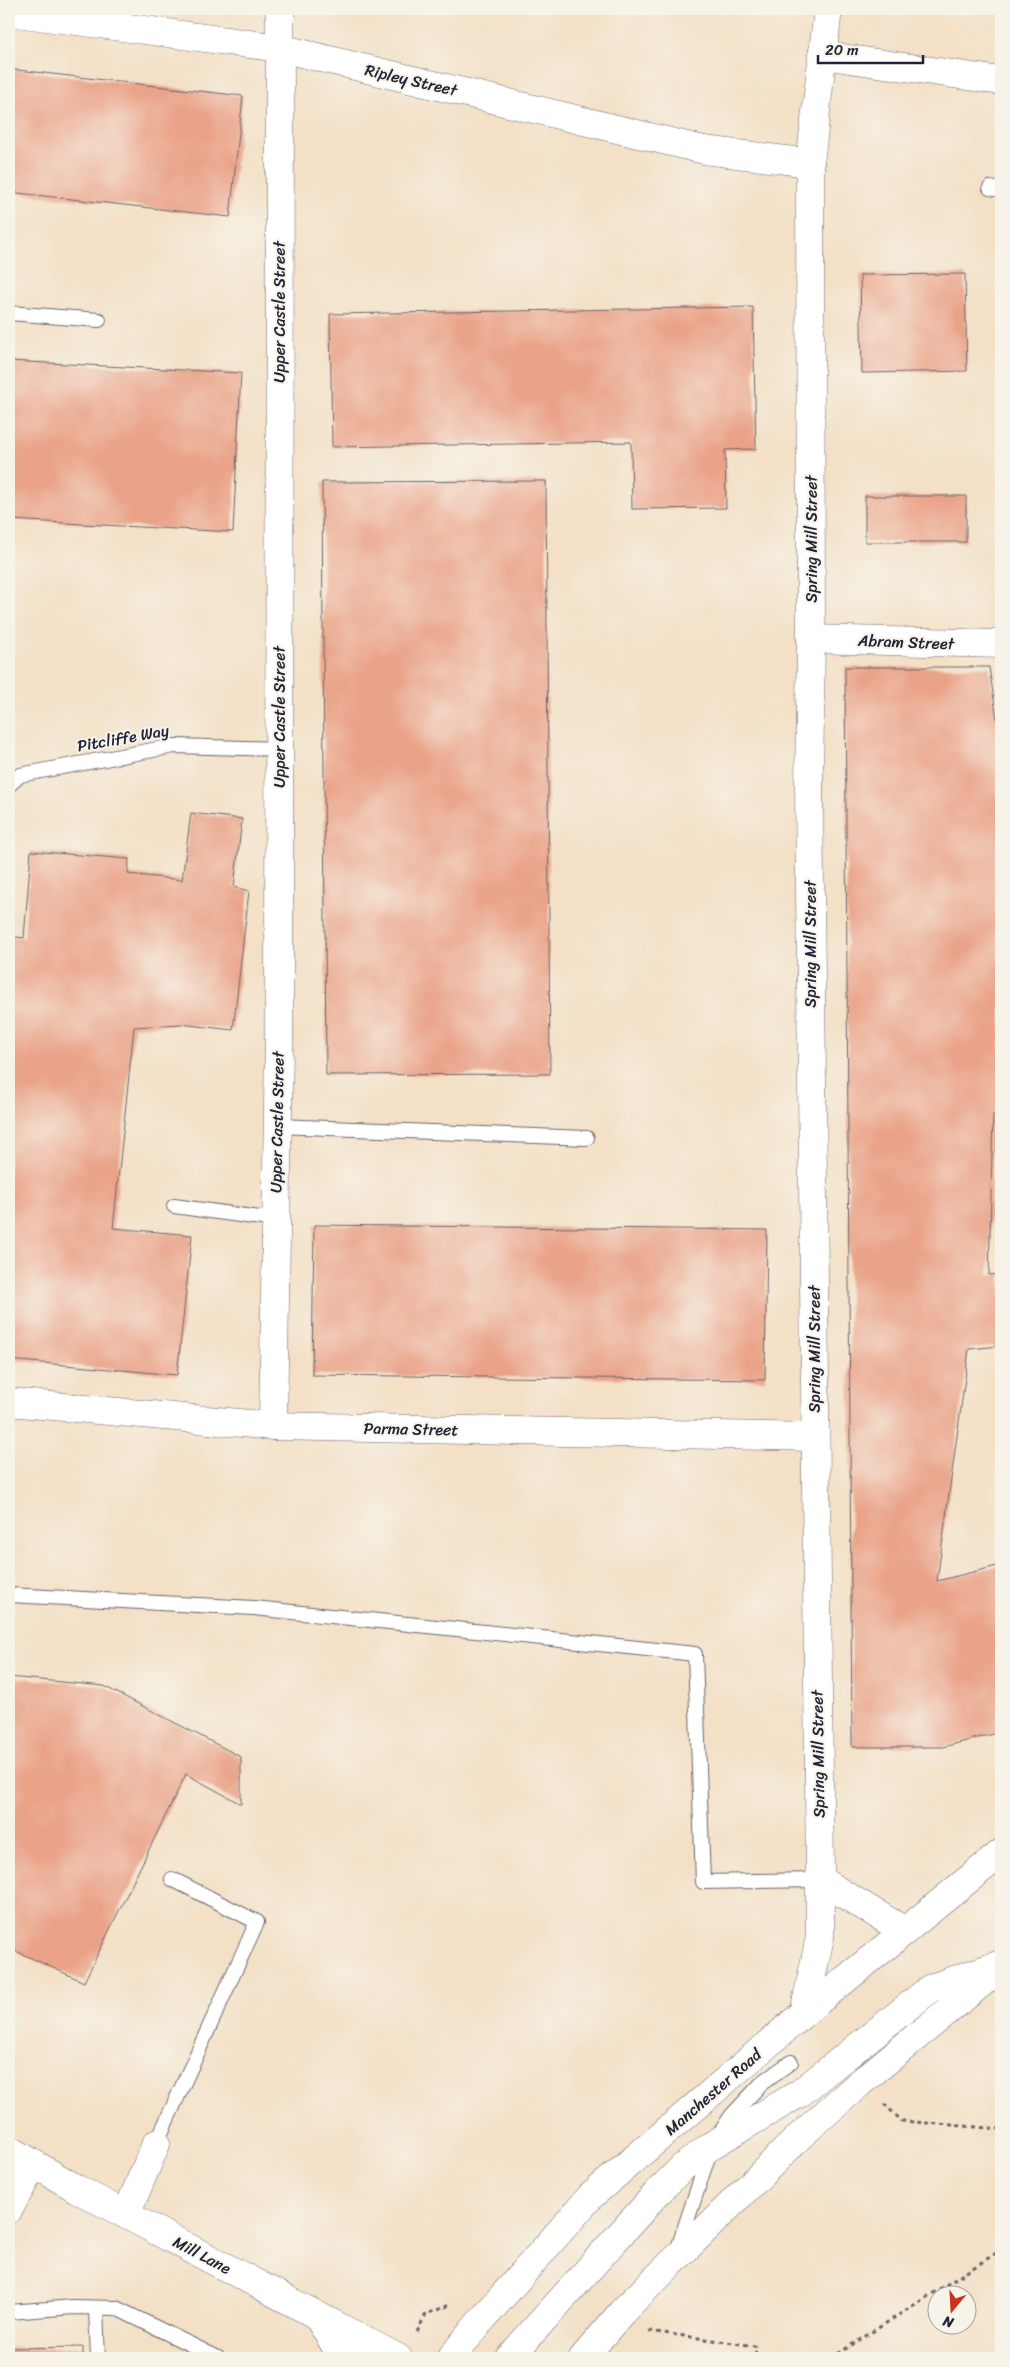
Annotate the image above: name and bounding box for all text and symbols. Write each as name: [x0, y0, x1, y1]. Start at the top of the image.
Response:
scale bar: [818, 32, 922, 64]
text: 20 m: [825, 37, 859, 63]
street label: Ripley Street: [362, 55, 460, 105]
street label: Upper Castle Street: [265, 241, 294, 383]
street label: Spring Mill Street: [797, 475, 826, 603]
street label: Abram Street: [856, 626, 955, 658]
street label: Upper Castle Street: [265, 646, 294, 788]
street label: Pitcliffe Way: [75, 716, 172, 760]
street label: Spring Mill Street: [796, 880, 825, 1008]
street label: Upper Castle Street: [261, 1050, 293, 1193]
street label: Spring Mill Street: [800, 1285, 829, 1413]
street label: Parma Street: [363, 1414, 459, 1444]
street label: Spring Mill Street: [802, 1689, 834, 1818]
street label: Manchester Road: [658, 2040, 769, 2143]
street label: Mill Lane: [168, 2228, 237, 2283]
north arrow: [928, 2284, 978, 2334]
text: N: [939, 2308, 958, 2336]

